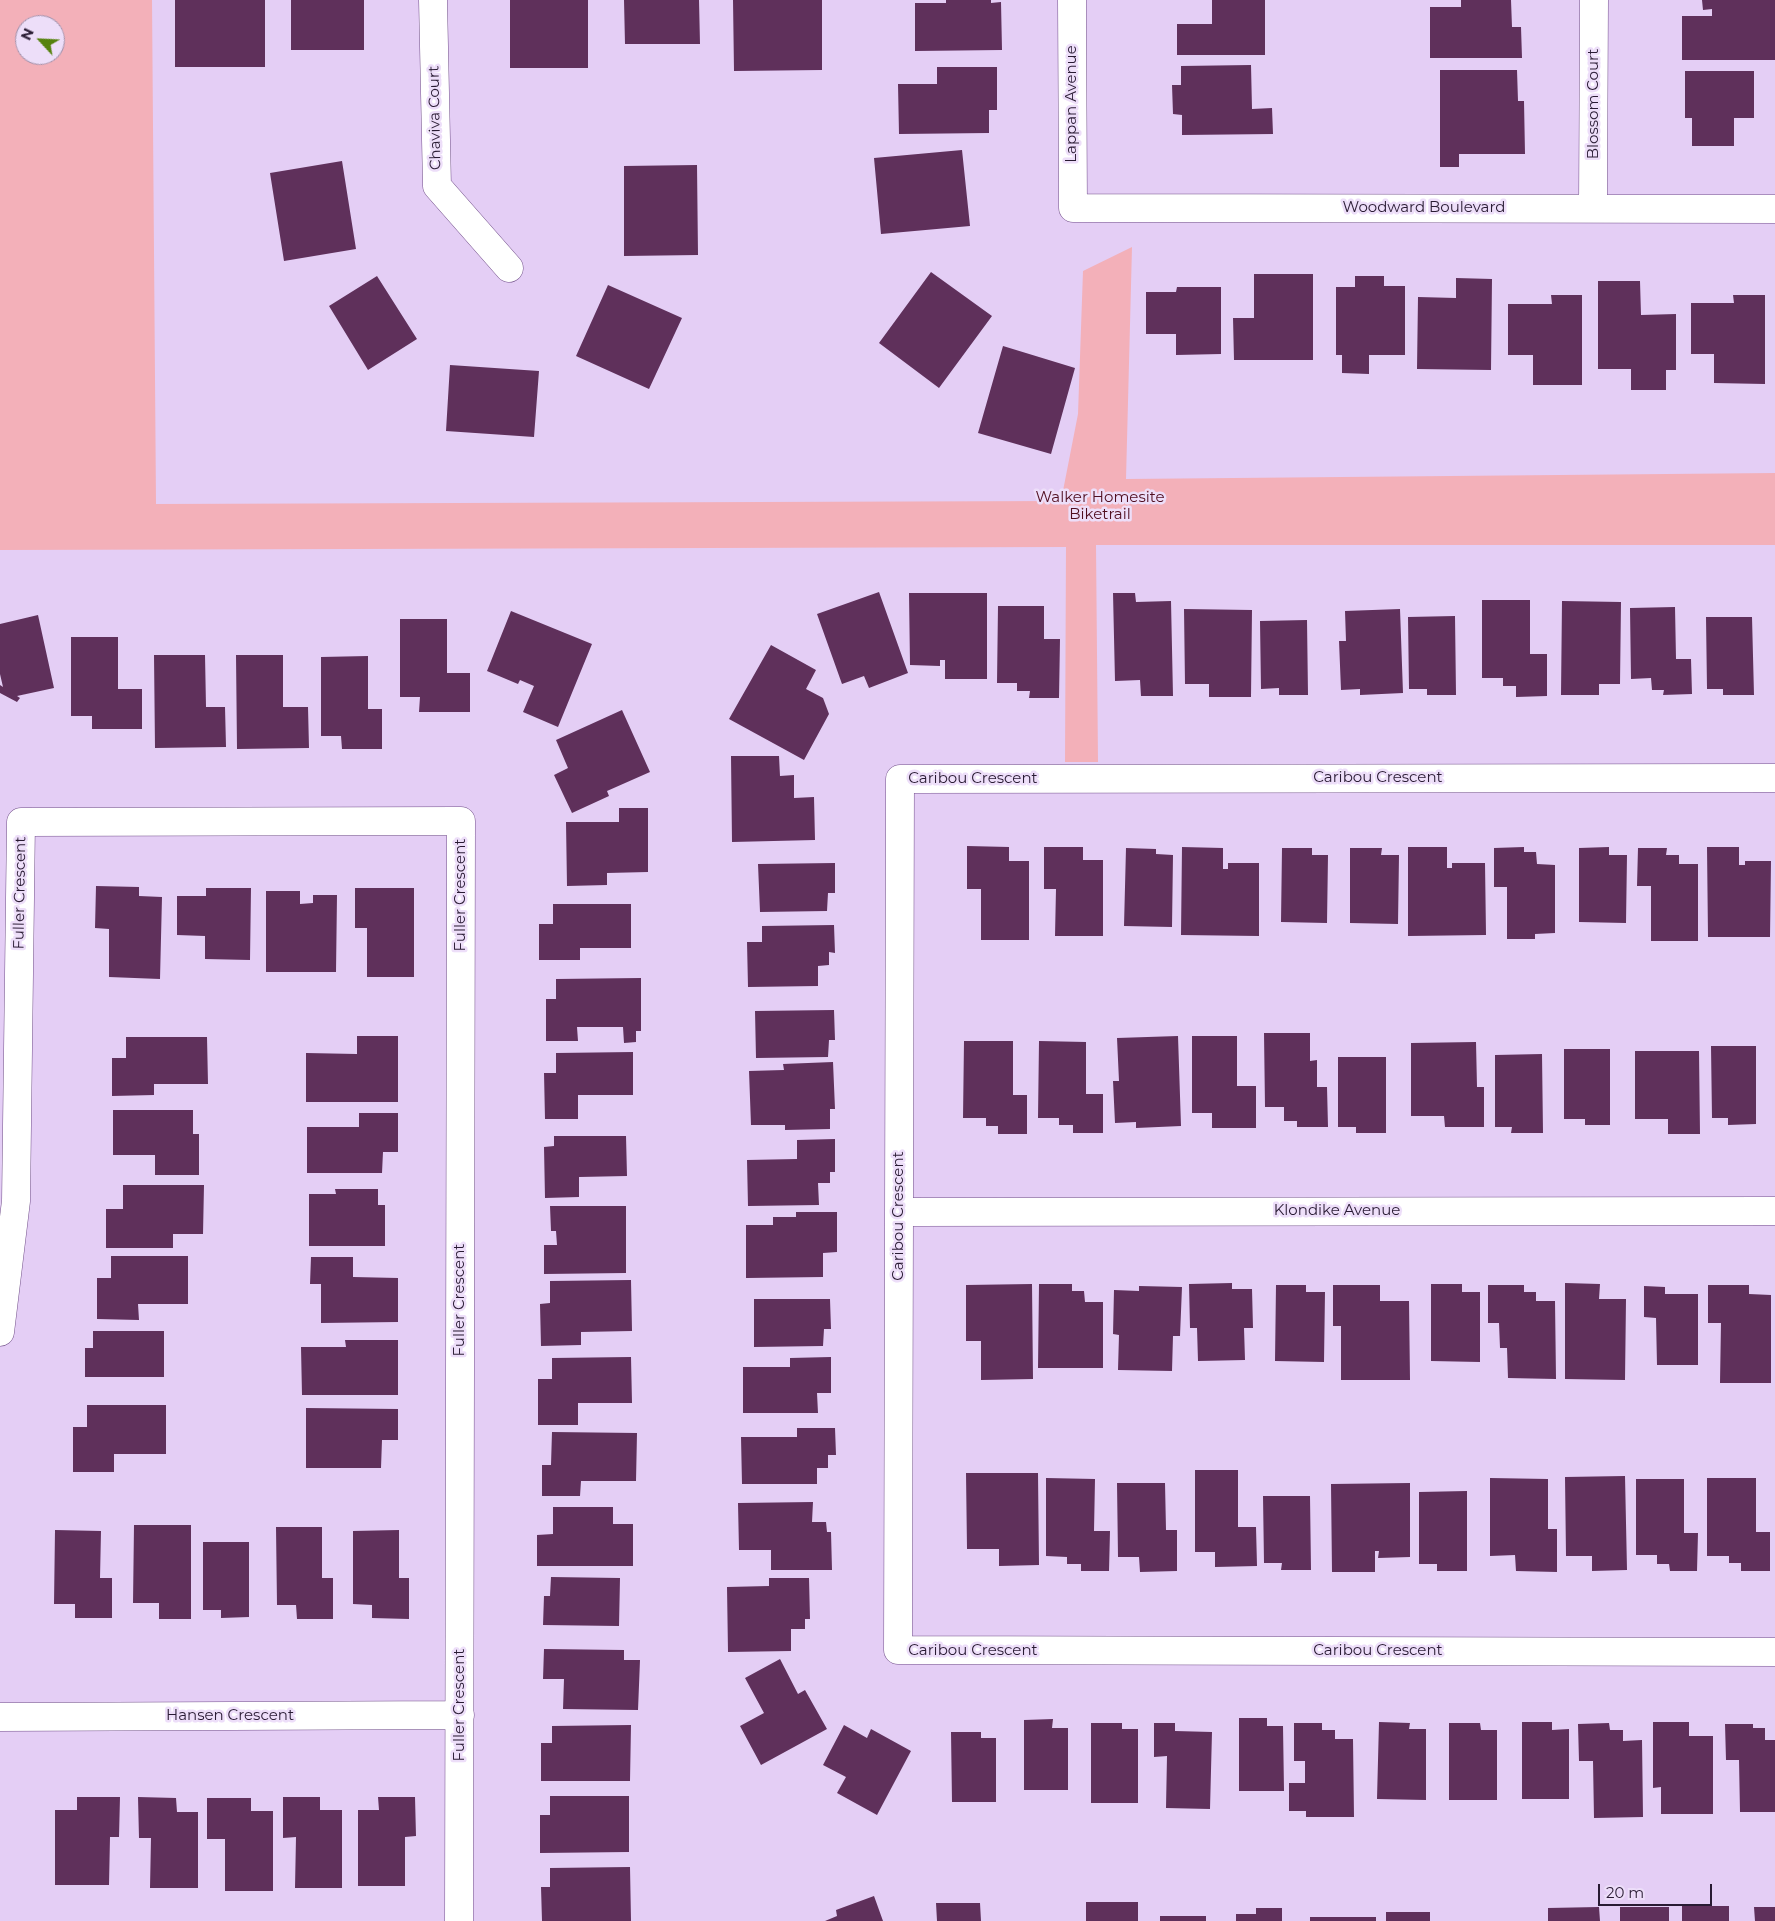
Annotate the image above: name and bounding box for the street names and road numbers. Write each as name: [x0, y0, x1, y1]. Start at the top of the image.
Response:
street label: Lappan Avenue: [1063, 45, 1081, 163]
street label: Blossom Court: [1585, 49, 1603, 159]
street label: Chaviva Court: [425, 66, 445, 170]
street label: Woodward Boulevard: [1343, 199, 1505, 217]
street label: Caribou Crescent: [1313, 769, 1443, 787]
street label: Caribou Crescent: [908, 770, 1038, 788]
street label: Fuller Crescent: [10, 836, 30, 950]
street label: Fuller Crescent: [452, 839, 470, 951]
street label: Caribou Crescent: [890, 1151, 908, 1281]
street label: Klondike Avenue: [1274, 1202, 1400, 1220]
street label: Fuller Crescent: [451, 1244, 469, 1356]
street label: Caribou Crescent: [908, 1642, 1038, 1660]
street label: Caribou Crescent: [1313, 1642, 1443, 1660]
street label: Fuller Crescent: [451, 1649, 469, 1761]
street label: Hansen Crescent: [166, 1707, 294, 1725]

